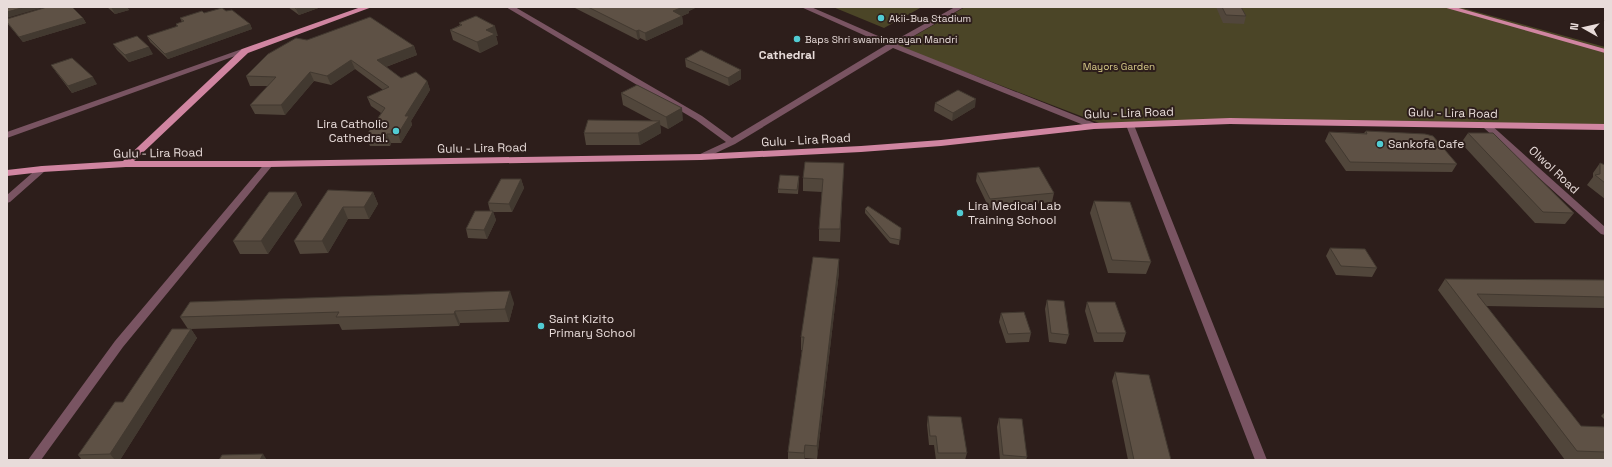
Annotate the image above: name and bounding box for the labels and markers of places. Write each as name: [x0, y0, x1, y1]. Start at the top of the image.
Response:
place label: Akii-Bua Stadium: [889, 12, 971, 25]
marker: Akii-Bua Stadium: [876, 13, 886, 23]
place label: Baps Shri swaminarayan Mandri: [805, 33, 957, 46]
marker: Baps Shri swaminarayan Mandri: [792, 34, 802, 44]
place label: Lira Catholic Cathedral.: [317, 116, 388, 146]
marker: Lira Catholic Cathedral.: [391, 126, 401, 136]
place label: Sankofa Cafe: [1388, 136, 1464, 152]
marker: Sankofa Cafe: [1375, 139, 1385, 149]
place label: Lira Medical Lab Training School: [968, 198, 1062, 228]
marker: Lira Medical Lab Training School: [955, 208, 965, 218]
place label: Saint Kizito Primary School: [549, 311, 636, 341]
marker: Saint Kizito Primary School: [536, 321, 546, 331]

